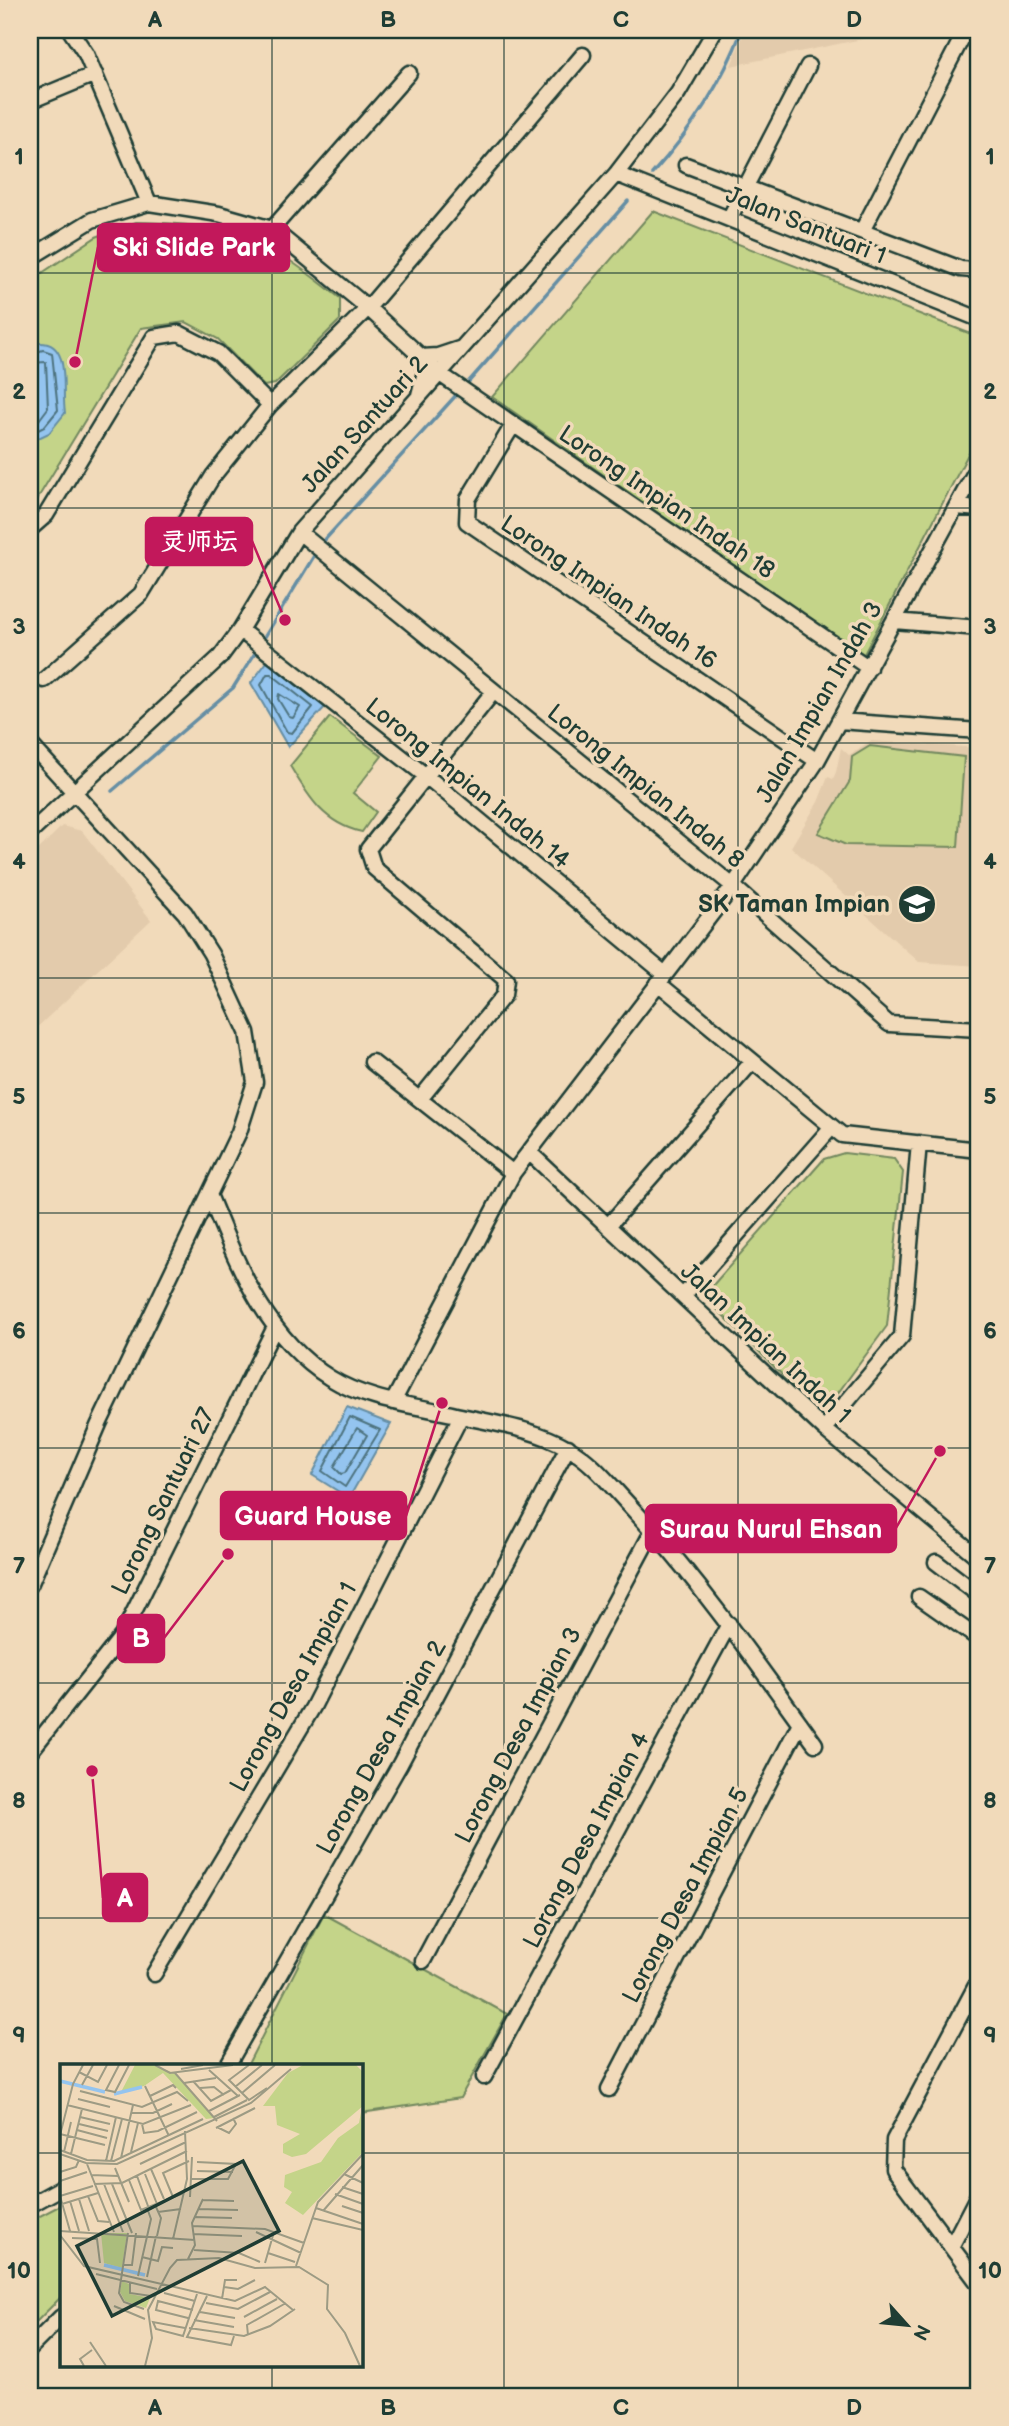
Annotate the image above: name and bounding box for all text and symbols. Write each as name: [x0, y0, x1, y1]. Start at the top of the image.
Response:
text: A: [147, 6, 163, 34]
text: B: [380, 6, 396, 34]
text: C: [613, 6, 629, 34]
text: D: [846, 6, 862, 34]
text: 1: [14, 143, 24, 171]
text: 1: [985, 143, 995, 171]
street label: Jalan Santuari 1: [722, 180, 890, 271]
callout: Ski Slide Park: [98, 224, 289, 271]
text: Ski Slide Park: [113, 233, 276, 264]
street label: Jalan Santuari 2: [295, 350, 434, 499]
text: 2: [12, 378, 26, 406]
text: 2: [983, 378, 997, 406]
street label: Lorong Impian Indah 18: [553, 419, 780, 586]
street label: Lorong Impian Indah 16: [495, 509, 722, 676]
callout: 灵师坛: [146, 518, 252, 565]
text: 灵师坛: [160, 527, 238, 558]
street label: Jalan Impian Indah 3: [750, 596, 889, 808]
text: 3: [12, 613, 26, 641]
text: 3: [983, 613, 997, 641]
street label: Lorong Impian Indah 14: [360, 692, 576, 875]
street label: Lorong Impian Indah 8: [541, 698, 750, 875]
text: 4: [12, 848, 26, 876]
text: 4: [983, 848, 997, 876]
school or university icon: SK Taman Impian: [896, 883, 938, 925]
place label: SK Taman Impian: [698, 890, 890, 919]
text: 5: [12, 1083, 26, 1111]
text: 5: [983, 1083, 997, 1111]
street label: Jalan Impian Indah 1: [675, 1257, 857, 1430]
text: 6: [12, 1317, 26, 1345]
text: 6: [983, 1317, 997, 1345]
street label: Lorong Santuari 27: [106, 1403, 221, 1599]
callout: Guard House: [221, 1492, 406, 1539]
text: Guard House: [235, 1502, 392, 1533]
callout: Surau Nurul Ehsan: [646, 1505, 896, 1552]
text: Surau Nurul Ehsan: [660, 1515, 882, 1546]
text: 7: [13, 1552, 26, 1580]
text: 7: [984, 1552, 997, 1580]
street label: Lorong Desa Impian 1: [224, 1577, 363, 1797]
callout: B: [118, 1615, 164, 1662]
street label: Lorong Desa Impian 3: [449, 1622, 588, 1848]
text: B: [132, 1624, 150, 1655]
street label: Lorong Desa Impian 2: [311, 1635, 452, 1859]
street label: Lorong Desa Impian 4: [517, 1727, 656, 1953]
street label: Lorong Desa Impian 5: [616, 1783, 755, 2008]
text: 8: [12, 1787, 26, 1815]
text: 8: [983, 1787, 997, 1815]
callout: A: [103, 1874, 147, 1921]
text: A: [116, 1884, 133, 1915]
text: 9: [12, 2022, 26, 2050]
text: 9: [983, 2022, 997, 2050]
inset map: [60, 2064, 362, 2366]
text: 10: [7, 2257, 31, 2285]
text: 10: [978, 2257, 1002, 2285]
north arrow: [872, 2290, 942, 2360]
text: N: [907, 2320, 934, 2344]
text: A: [147, 2394, 163, 2422]
text: B: [380, 2394, 396, 2422]
text: C: [613, 2394, 629, 2422]
text: D: [846, 2394, 862, 2422]

